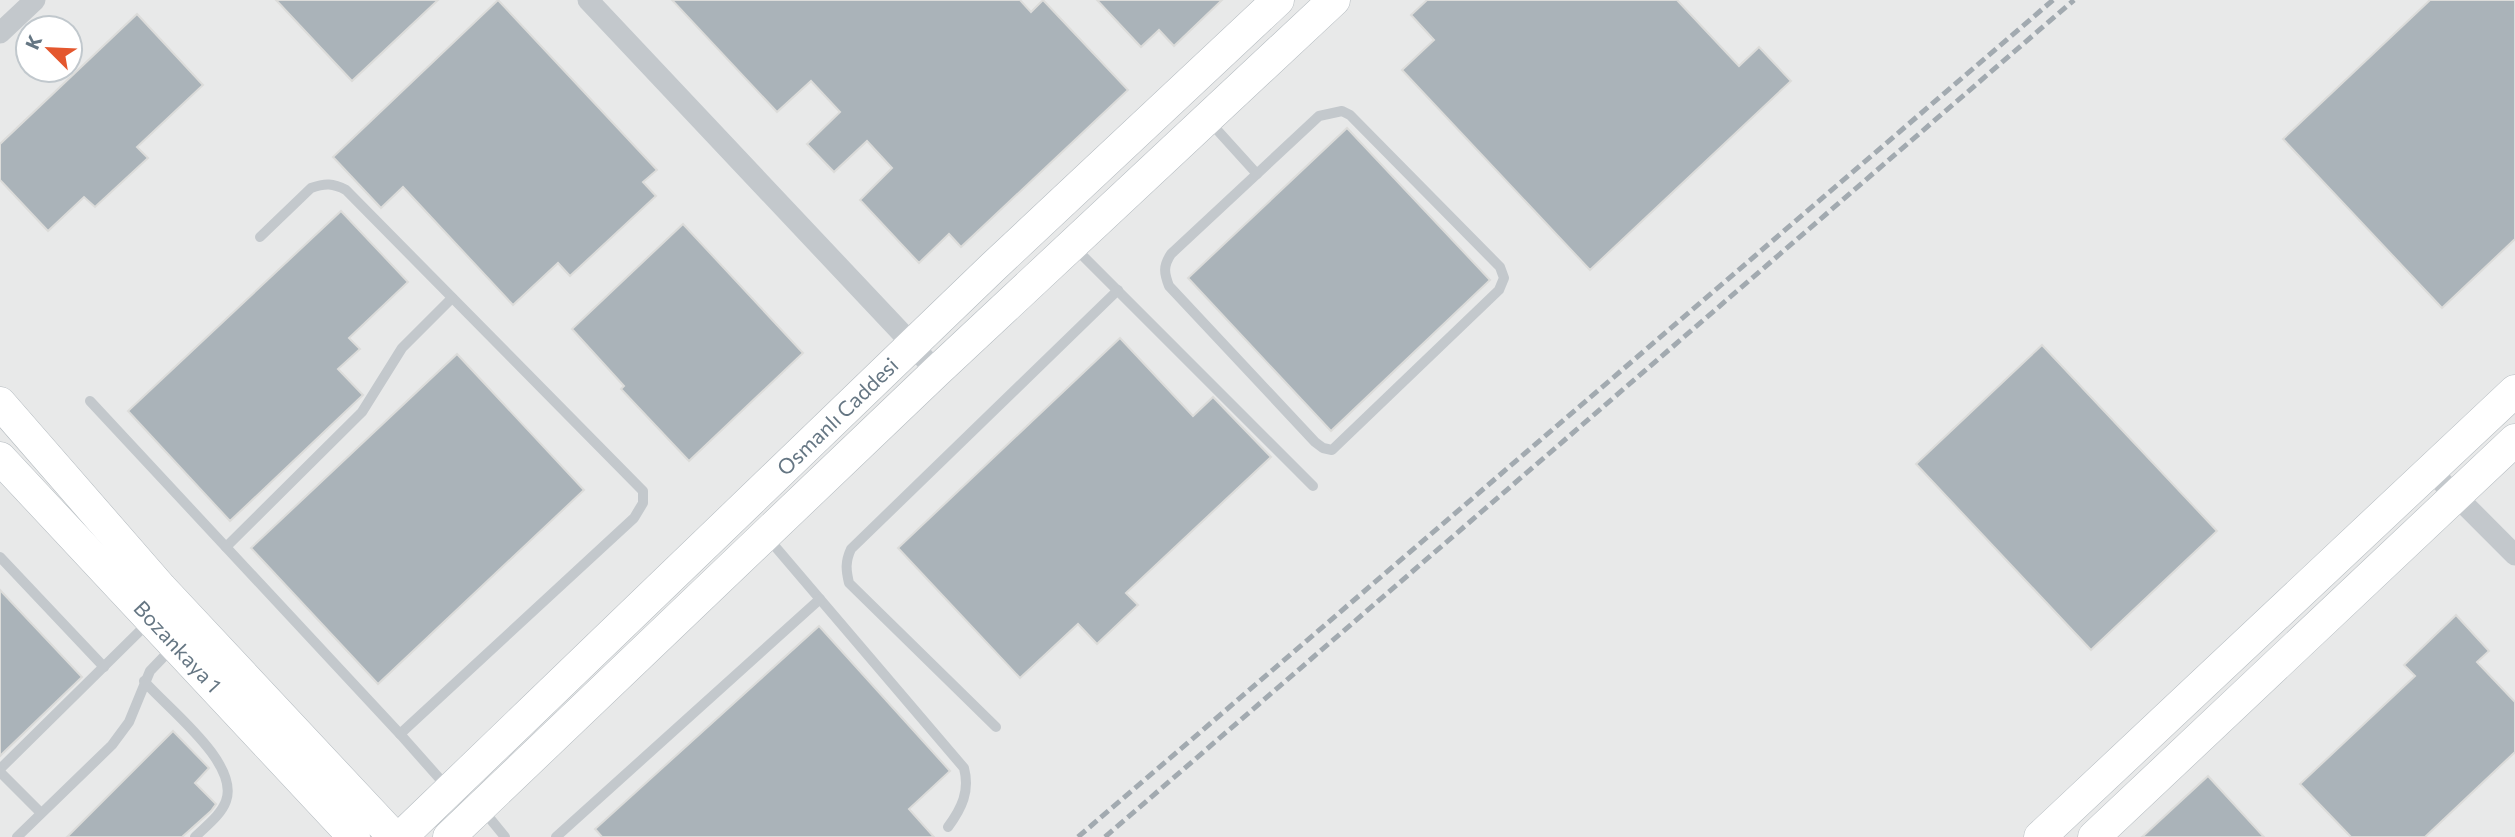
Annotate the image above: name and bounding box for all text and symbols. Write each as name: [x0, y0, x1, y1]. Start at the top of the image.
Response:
north arrow: [14, 14, 84, 84]
text: K: [20, 31, 46, 53]
street label: Osmanlı Caddesi: [771, 352, 903, 480]
street label: Bozankaya 1: [129, 595, 227, 697]

